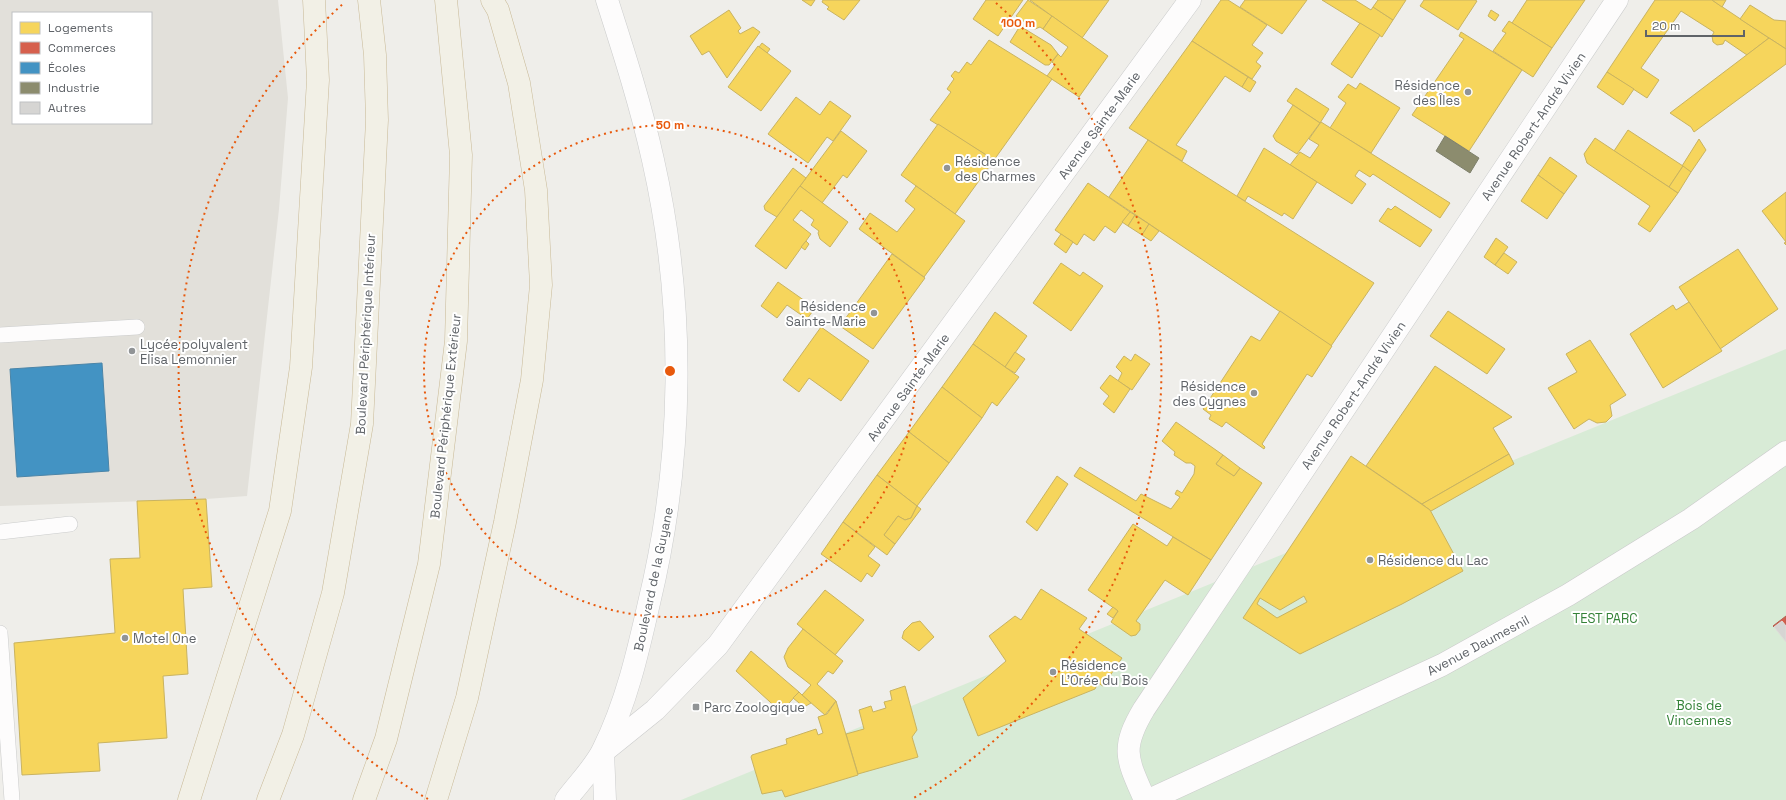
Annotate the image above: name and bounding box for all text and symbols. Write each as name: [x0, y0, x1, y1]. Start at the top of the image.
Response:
legend: [12, 12, 152, 124]
scale bar: [1646, 12, 1744, 38]
text: 100 m: [1001, 15, 1035, 31]
text: 20 m: [1652, 18, 1680, 34]
text: Logements: [48, 20, 113, 36]
text: Commerces: [48, 40, 116, 56]
street label: Avenue Robert-André Vivien: [1477, 49, 1589, 204]
text: Écoles: [48, 60, 86, 76]
street label: Avenue Sainte-Marie: [1054, 68, 1144, 183]
place label: Résidence des Îles: [1395, 77, 1460, 109]
text: Industrie: [48, 80, 100, 96]
marker: Résidence des Îles: [1463, 87, 1473, 97]
text: Autres: [48, 100, 86, 116]
text: 50 m: [656, 117, 684, 133]
place label: Résidence des Charmes: [955, 153, 1036, 185]
marker: Résidence des Charmes: [942, 163, 952, 173]
street label: Boulevard Périphérique Intérieur: [352, 233, 379, 435]
place label: Résidence Sainte-Marie: [786, 298, 866, 330]
marker: Résidence Sainte-Marie: [869, 308, 879, 318]
street label: Boulevard Périphérique Extérieur: [426, 313, 465, 519]
street label: Avenue Robert-André Vivien: [1297, 318, 1409, 473]
street label: Avenue Sainte-Marie: [863, 330, 953, 445]
place label: Lycée polyvalent Elisa Lemonnier: [140, 336, 248, 368]
marker: Lycée polyvalent Elisa Lemonnier: [127, 346, 137, 356]
centre of rings: [663, 364, 677, 378]
place label: Résidence des Cygnes: [1173, 378, 1246, 410]
marker: Résidence des Cygnes: [1249, 388, 1259, 398]
street label: Boulevard de la Guyane: [630, 505, 677, 653]
place label: Résidence du Lac: [1378, 552, 1489, 569]
marker: Résidence du Lac: [1365, 555, 1375, 565]
park label: TEST PARC: [1572, 610, 1638, 627]
street label: Avenue Daumesnil: [1424, 611, 1532, 680]
place label: Motel One: [133, 630, 196, 647]
marker: Motel One: [120, 633, 130, 643]
place label: Résidence L'Orée du Bois: [1061, 657, 1148, 689]
marker: Résidence L'Orée du Bois: [1048, 667, 1058, 677]
park label: Bois de Vincennes: [1666, 697, 1732, 729]
place label: Parc Zoologique: [704, 699, 805, 716]
marker: Parc Zoologique: [691, 702, 701, 712]

